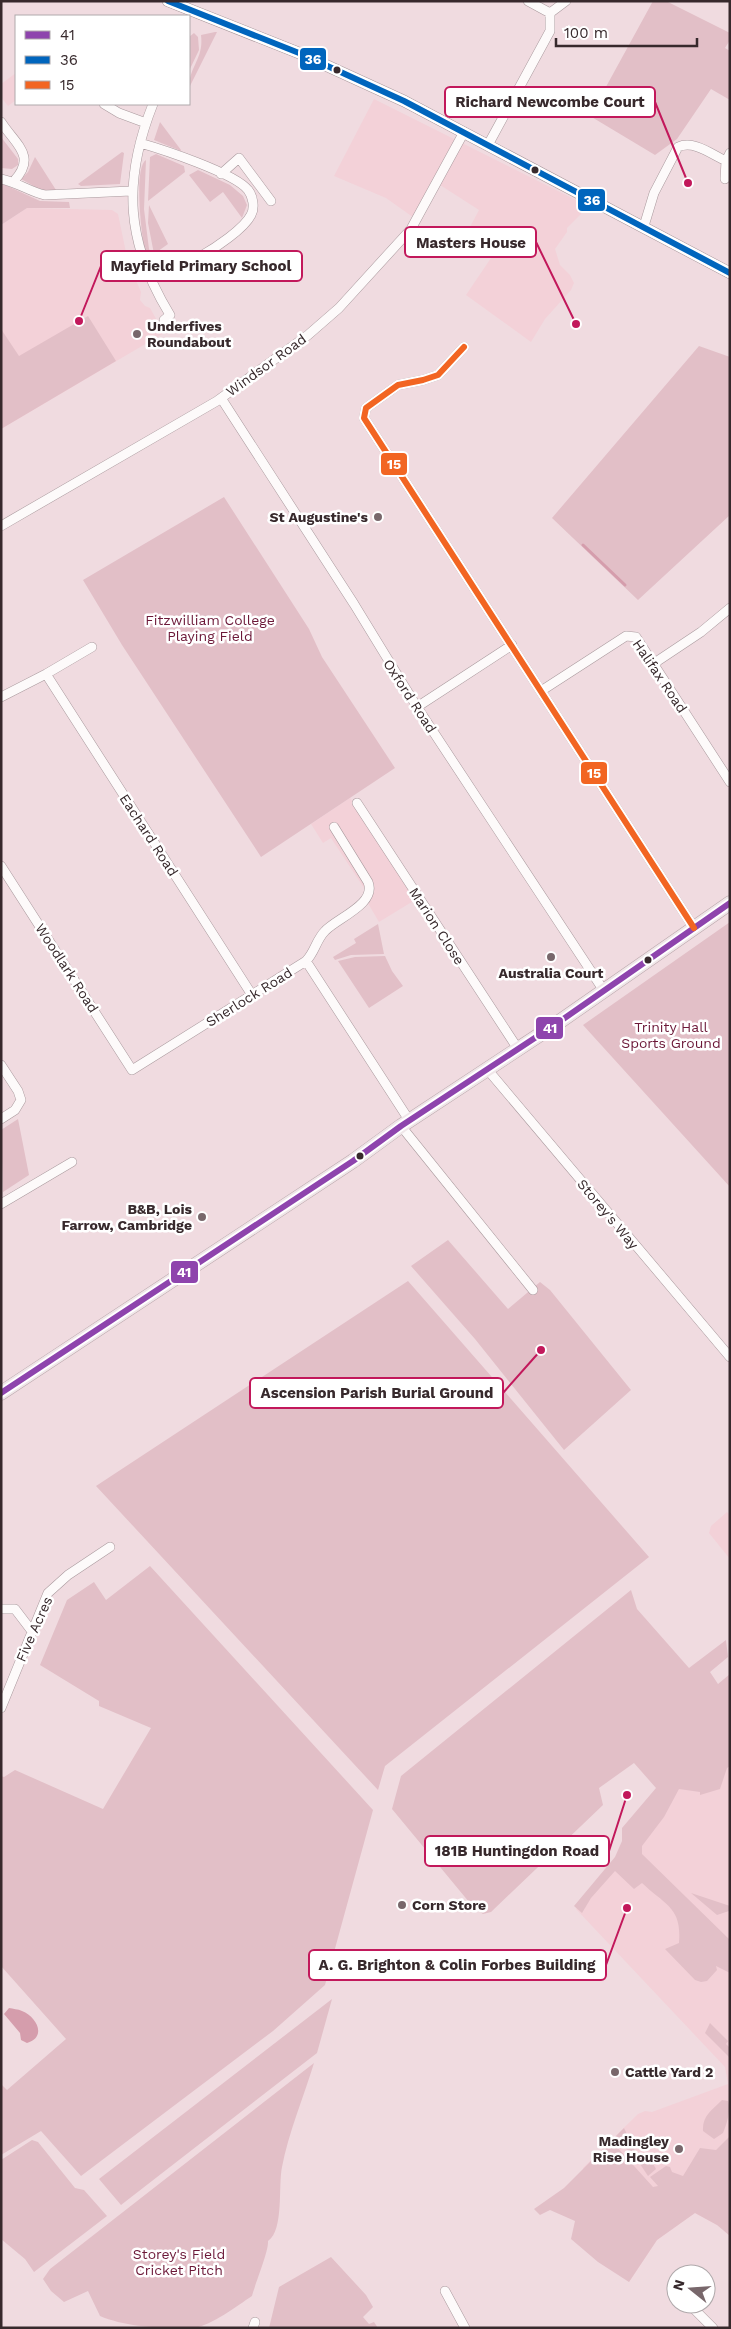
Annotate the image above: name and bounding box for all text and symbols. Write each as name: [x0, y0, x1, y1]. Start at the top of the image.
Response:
legend: [15, 15, 190, 105]
scale bar: [556, 15, 697, 47]
text: 100 m: [564, 24, 608, 42]
text: 41: [60, 26, 75, 44]
line badge: 36: [299, 47, 327, 71]
text: 36: [60, 51, 78, 69]
text: 36: [305, 51, 322, 67]
unlabelled marker: [332, 65, 342, 75]
text: 15: [60, 76, 75, 94]
callout: Richard Newcombe Court: [445, 87, 655, 117]
text: Richard Newcombe Court: [455, 93, 645, 111]
unlabelled marker: [530, 165, 540, 175]
line badge: 36: [577, 188, 606, 212]
text: 36: [584, 192, 601, 208]
callout: Masters House: [405, 227, 536, 257]
text: Masters House: [416, 234, 526, 252]
callout: Mayfield Primary School: [101, 251, 302, 281]
text: Mayfield Primary School: [111, 257, 292, 275]
place label: Underfives Roundabout: [147, 318, 231, 350]
marker: Underfives Roundabout: [131, 328, 143, 340]
street label: Windsor Road: [223, 331, 309, 399]
line badge: 15: [380, 452, 408, 476]
text: 15: [387, 456, 401, 472]
place label: St Augustine's: [270, 509, 369, 525]
marker: St Augustine's: [372, 511, 384, 523]
park label: Fitzwilliam College Playing Field: [145, 612, 275, 644]
street label: Halifax Road: [630, 636, 690, 716]
street label: Oxford Road: [380, 656, 440, 736]
line badge: 15: [580, 761, 608, 785]
text: 15: [587, 765, 601, 781]
street label: Eachard Road: [117, 791, 181, 879]
street label: Marion Close: [406, 884, 468, 968]
street label: Woodlark Road: [32, 920, 102, 1016]
marker: Australia Court: [545, 951, 557, 963]
unlabelled marker: [643, 955, 653, 965]
street label: Sherlock Road: [203, 964, 295, 1030]
place label: Australia Court: [499, 965, 603, 981]
line badge: 41: [535, 1016, 564, 1040]
park label: Trinity Hall Sports Ground: [621, 1019, 721, 1051]
text: 41: [543, 1020, 557, 1036]
unlabelled marker: [355, 1151, 365, 1161]
street label: Storey's Way: [574, 1176, 642, 1253]
place label: B&B, Lois Farrow, Cambridge: [62, 1201, 193, 1233]
marker: B&B, Lois Farrow, Cambridge: [196, 1211, 208, 1223]
line badge: 41: [170, 1260, 199, 1284]
text: 41: [177, 1264, 191, 1280]
callout: Ascension Parish Burial Ground: [250, 1378, 503, 1408]
text: Ascension Parish Burial Ground: [261, 1384, 493, 1402]
street label: Five Acres: [13, 1594, 55, 1664]
callout: 181B Huntingdon Road: [425, 1836, 609, 1866]
text: 181B Huntingdon Road: [435, 1842, 599, 1860]
place label: Corn Store: [412, 1897, 486, 1913]
marker: Corn Store: [396, 1899, 408, 1911]
callout: A. G. Brighton & Colin Forbes Building: [309, 1950, 606, 1980]
text: A. G. Brighton & Colin Forbes Building: [318, 1956, 596, 1974]
place label: Cattle Yard 2: [625, 2064, 713, 2080]
marker: Cattle Yard 2: [609, 2066, 621, 2078]
place label: Madingley Rise House: [593, 2133, 669, 2165]
marker: Madingley Rise House: [673, 2143, 685, 2155]
park label: Storey's Field Cricket Pitch: [133, 2246, 225, 2278]
north arrow: [666, 2264, 716, 2314]
text: N: [669, 2278, 688, 2292]

